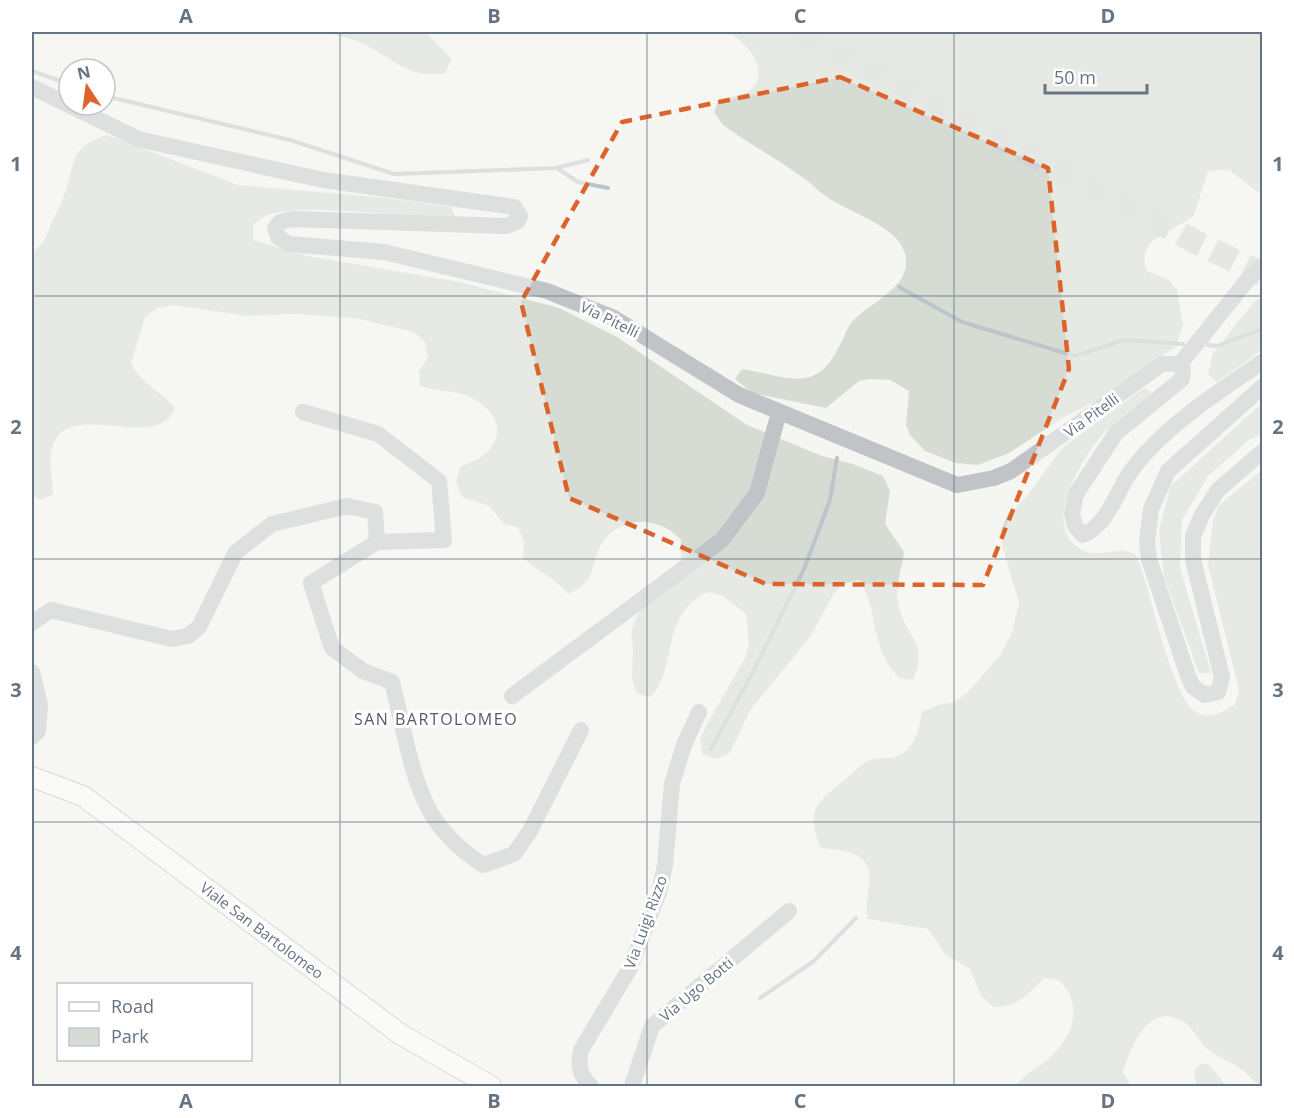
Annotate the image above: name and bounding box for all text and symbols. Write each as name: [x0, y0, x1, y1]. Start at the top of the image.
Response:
text: A: [179, 2, 193, 29]
text: B: [487, 2, 501, 29]
text: C: [794, 2, 807, 29]
text: D: [1101, 2, 1115, 29]
north arrow: [57, 57, 117, 117]
scale bar: [1045, 57, 1147, 95]
text: N: [75, 60, 92, 85]
text: 50 m: [1054, 65, 1096, 89]
text: 1: [10, 150, 22, 177]
text: 1: [1272, 150, 1284, 177]
street label: Via Pitelli: [577, 296, 643, 342]
street label: Via Pitelli: [1060, 388, 1122, 442]
text: 2: [10, 413, 22, 440]
text: 2: [1272, 413, 1284, 440]
text: 3: [10, 676, 22, 703]
text: 3: [1272, 676, 1284, 703]
district label: SAN BARTOLOMEO: [354, 708, 518, 730]
street label: Via Luigi Rizzo: [619, 873, 671, 971]
street label: Viale San Bartolomeo: [196, 877, 328, 983]
text: 4: [10, 939, 22, 966]
text: 4: [1272, 939, 1284, 966]
street label: Via Ugo Botti: [655, 952, 737, 1026]
legend: [57, 983, 252, 1061]
text: Road: [111, 994, 154, 1018]
text: Park: [111, 1024, 149, 1048]
text: A: [179, 1087, 193, 1114]
text: B: [487, 1087, 501, 1114]
text: C: [794, 1087, 807, 1114]
text: D: [1101, 1087, 1115, 1114]

